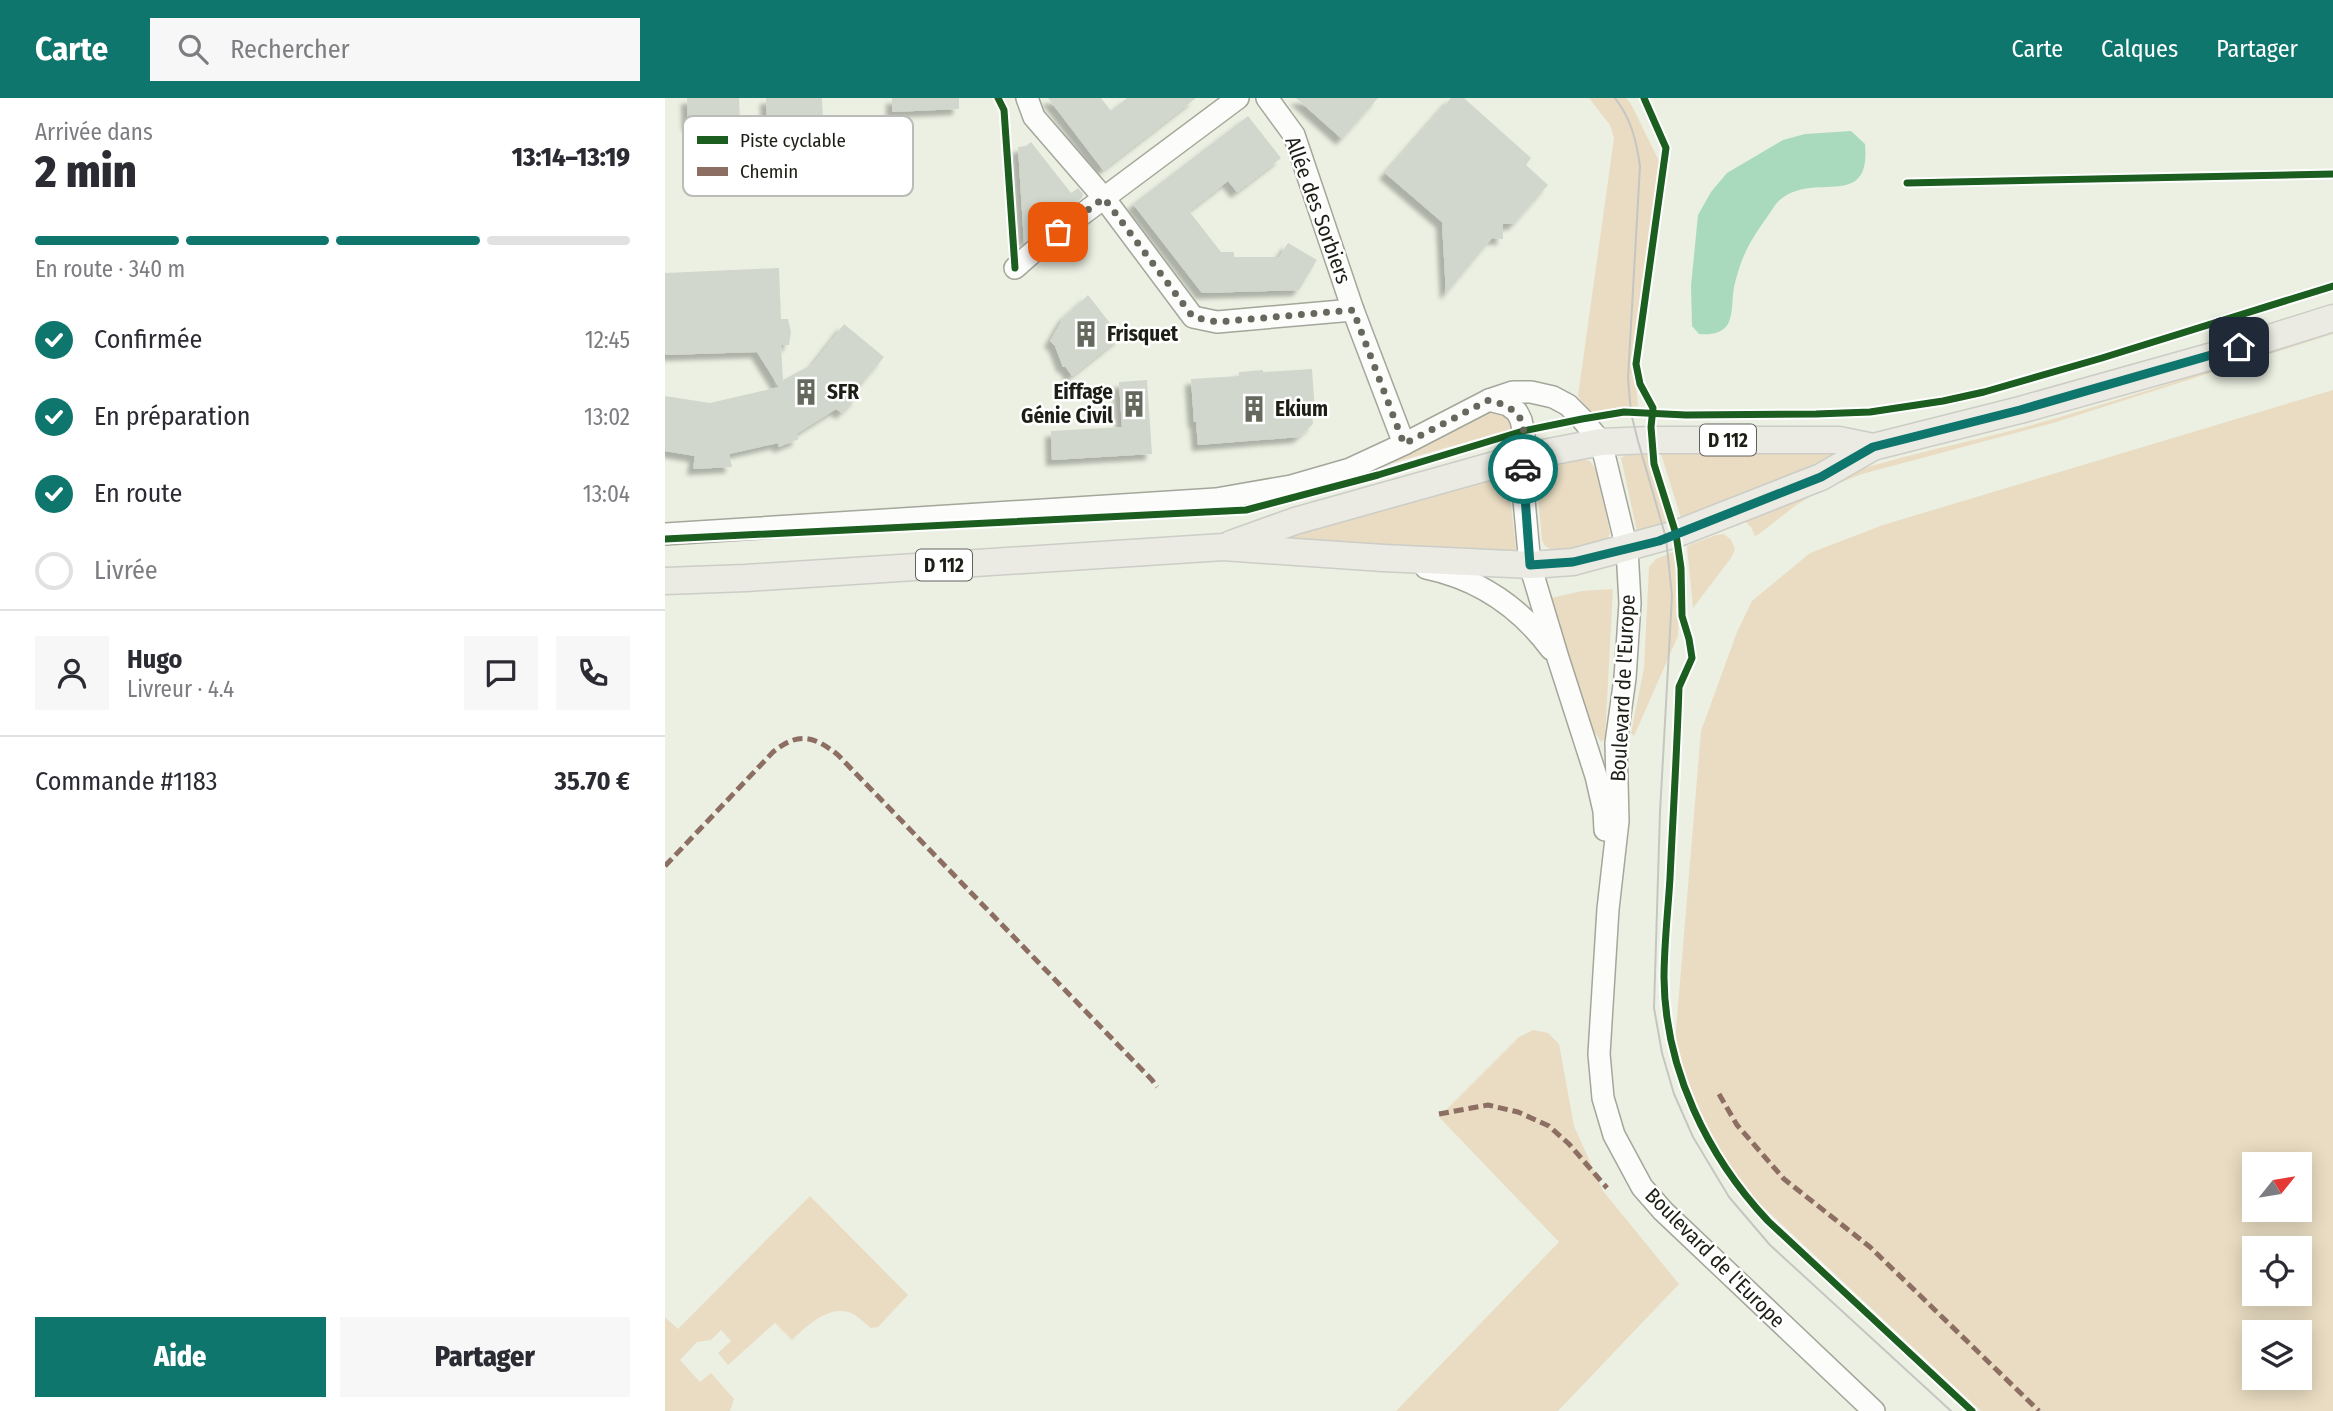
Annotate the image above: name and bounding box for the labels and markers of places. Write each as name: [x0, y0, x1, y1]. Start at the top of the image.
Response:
pin: [1028, 202, 1088, 262]
pin: [2209, 317, 2269, 377]
building icon: Frisquet: [1071, 319, 1101, 349]
place label: Frisquet: [1107, 321, 1179, 347]
building icon: SFR: [791, 377, 821, 407]
place label: SFR: [827, 379, 859, 405]
place label: Eiffage Génie Civil: [1021, 379, 1113, 429]
building icon: Eiffage Génie Civil: [1119, 389, 1149, 419]
building icon: Ekium: [1239, 394, 1269, 424]
place label: Ekium: [1275, 396, 1328, 422]

